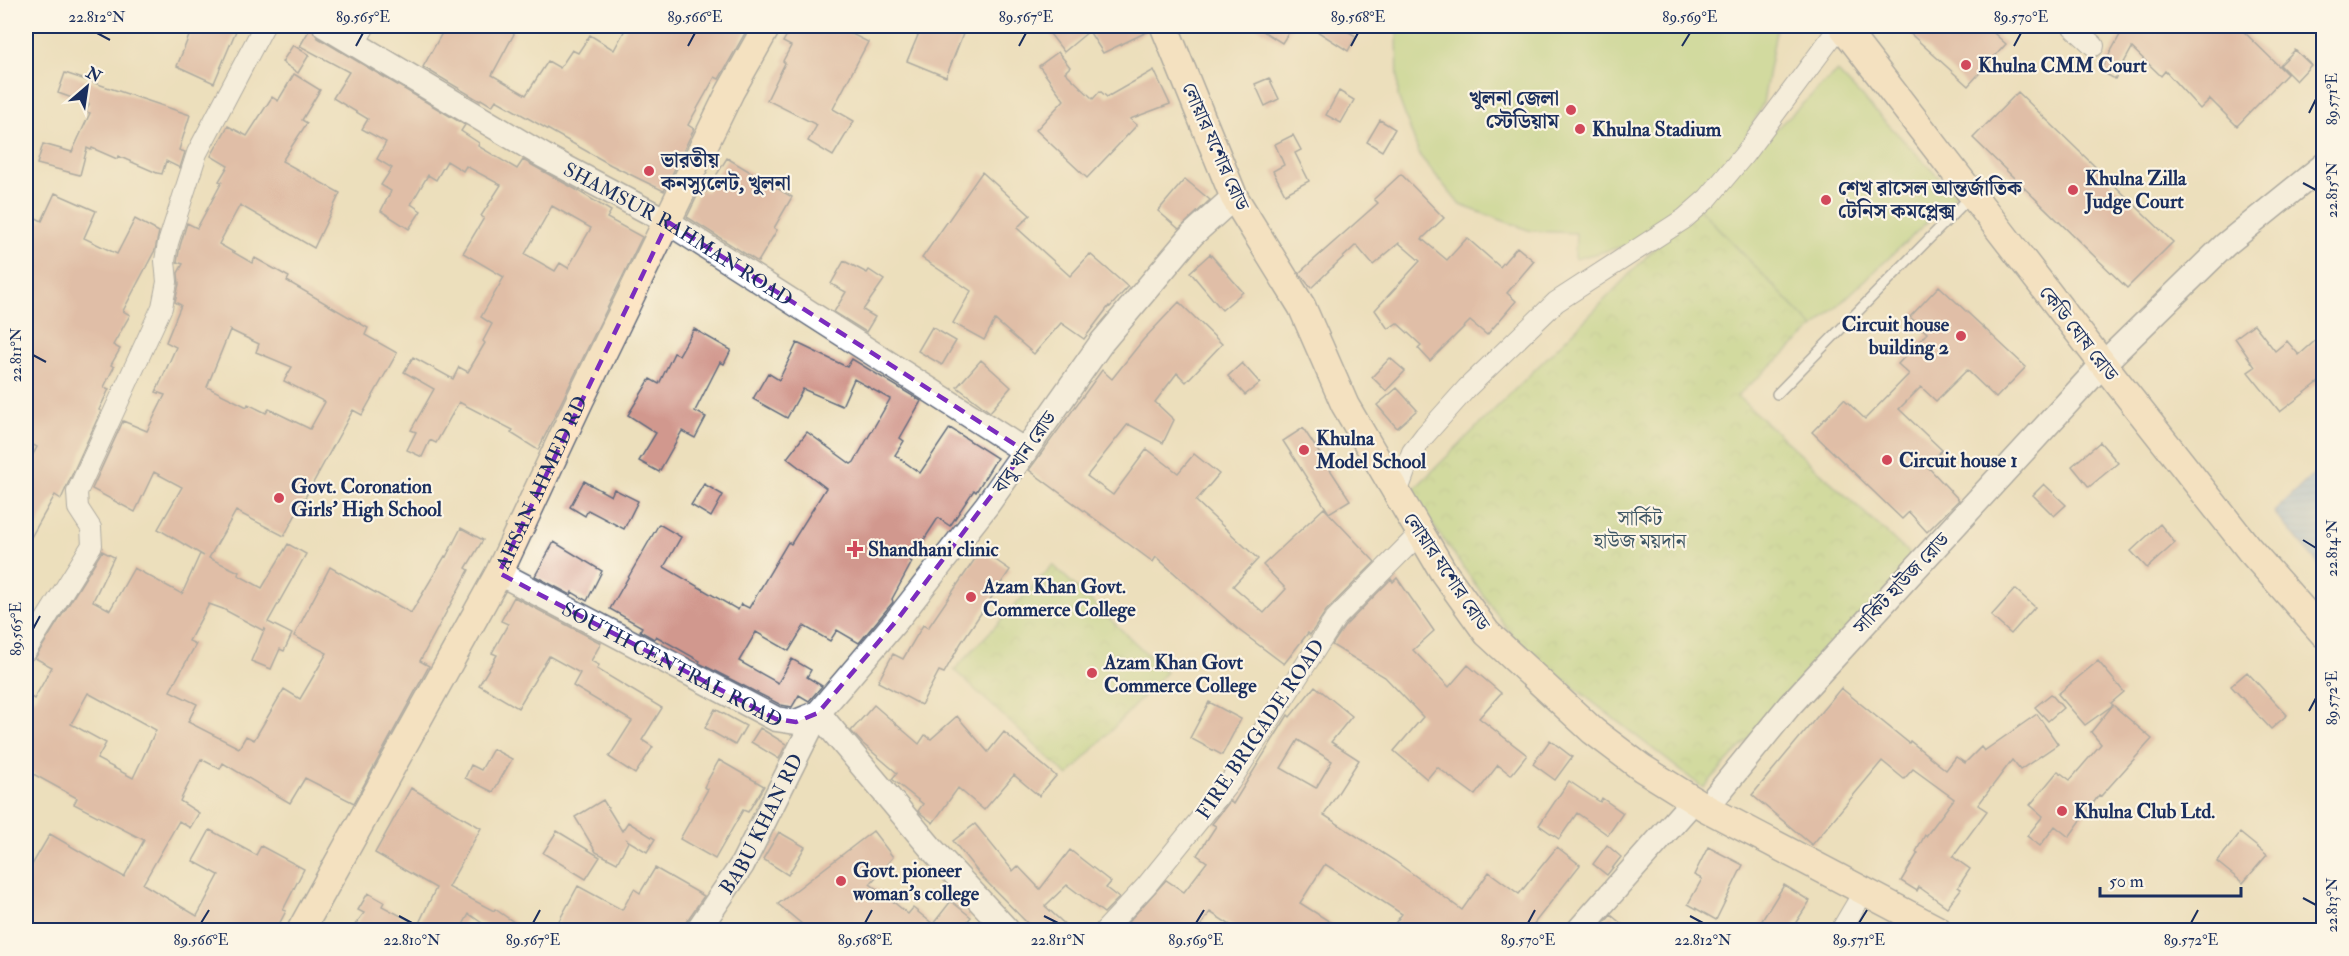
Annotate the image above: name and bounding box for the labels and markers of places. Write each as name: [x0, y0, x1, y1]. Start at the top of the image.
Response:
place label: Khulna CMM Court: [1978, 53, 2147, 78]
marker: Khulna CMM Court: [1959, 58, 1973, 72]
place label: খুলনা জেলা স্টেডিয়াম: [1469, 86, 1560, 134]
marker: খুলনা জেলা স্টেডিয়াম: [1564, 103, 1578, 117]
place label: Khulna Stadium: [1592, 117, 1722, 142]
marker: Khulna Stadium: [1573, 122, 1587, 136]
place label: ভারতীয় কনস্যুলেট, খুলনা: [660, 147, 791, 196]
marker: ভারতীয় কনস্যুলেট, খুলনা: [642, 164, 656, 178]
place label: Khulna Zilla Judge Court: [2084, 166, 2187, 215]
place label: শেখ রাসেল আন্তর্জাতিক টেনিস কমপ্লেক্স: [1838, 175, 2023, 224]
marker: Khulna Zilla Judge Court: [2066, 183, 2080, 197]
marker: শেখ রাসেল আন্তর্জাতিক টেনিস কমপ্লেক্স: [1819, 193, 1833, 207]
place label: Circuit house building 2: [1842, 312, 1950, 361]
marker: Circuit house building 2: [1954, 329, 1968, 343]
place label: Khulna Model School: [1315, 426, 1427, 474]
marker: Khulna Model School: [1297, 443, 1311, 457]
place label: Circuit house 1: [1899, 448, 2018, 473]
marker: Circuit house 1: [1880, 453, 1894, 467]
place label: Govt. Coronation Girls' High School: [291, 474, 443, 523]
marker: Govt. Coronation Girls' High School: [272, 491, 286, 505]
place label: Shandhani clinic: [868, 537, 1000, 562]
marker: Shandhani clinic: [846, 540, 864, 558]
place label: Azam Khan Govt. Commerce College: [982, 574, 1136, 623]
marker: Azam Khan Govt. Commerce College: [964, 590, 978, 604]
place label: Azam Khan Govt Commerce College: [1103, 650, 1257, 699]
marker: Azam Khan Govt Commerce College: [1085, 666, 1099, 680]
place label: Khulna Club Ltd.: [2074, 799, 2215, 824]
marker: Khulna Club Ltd.: [2055, 804, 2069, 818]
place label: Govt. pioneer woman's college: [852, 858, 980, 907]
marker: Govt. pioneer woman's college: [834, 874, 848, 888]

